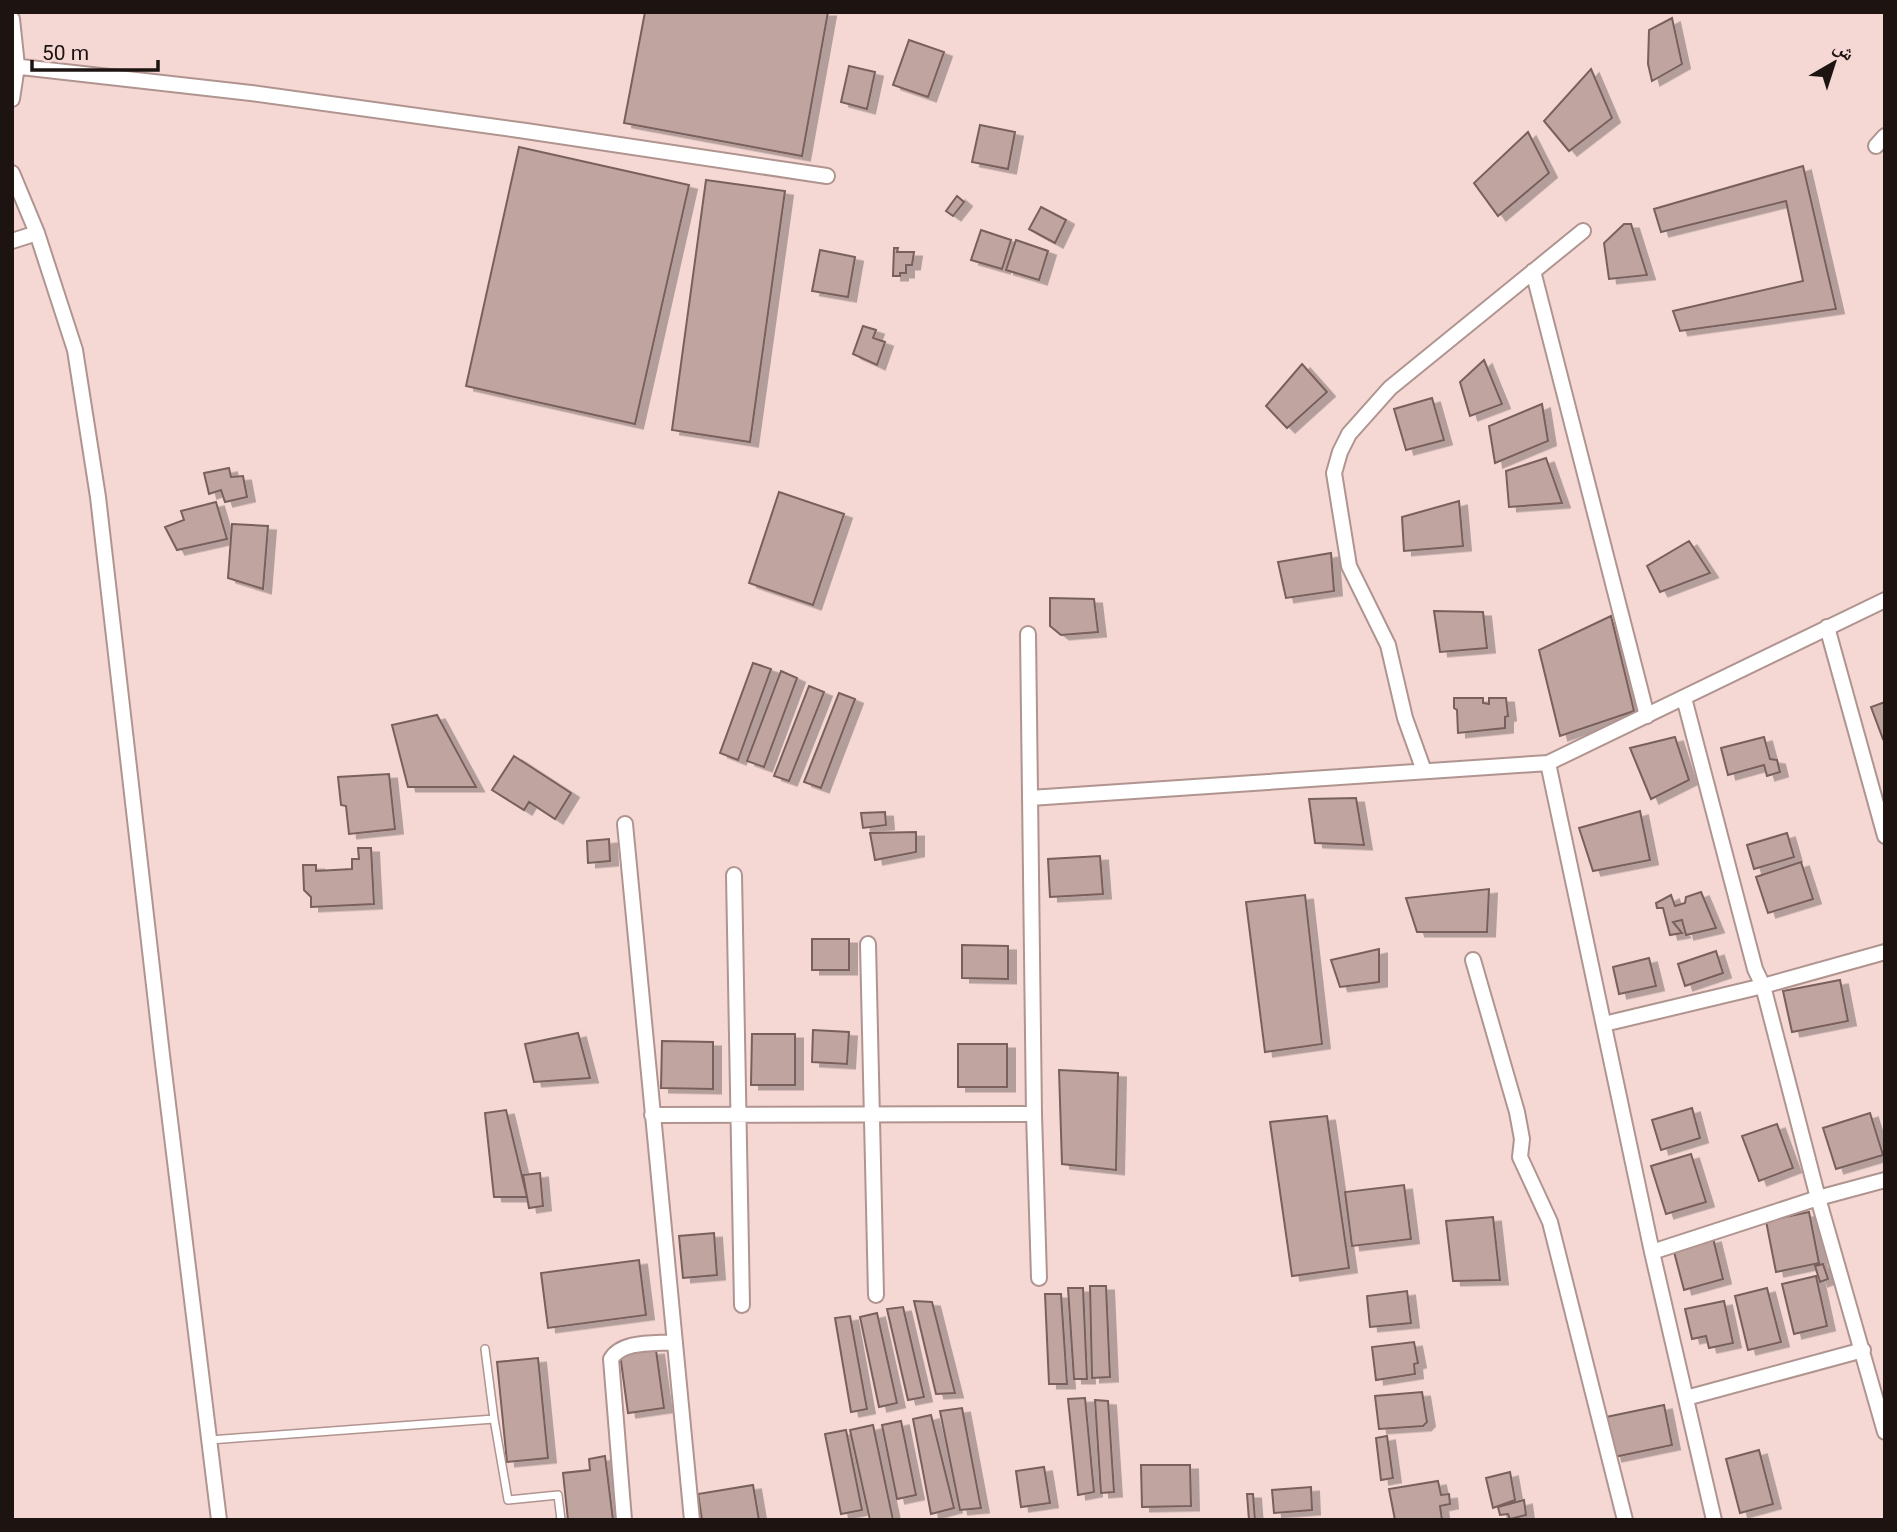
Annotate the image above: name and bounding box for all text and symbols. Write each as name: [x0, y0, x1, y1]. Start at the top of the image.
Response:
scale bar: [32, 28, 158, 72]
north arrow: [1799, 28, 1869, 98]
text: ش: [1829, 35, 1859, 65]
text: 50 m: [42, 41, 89, 65]

